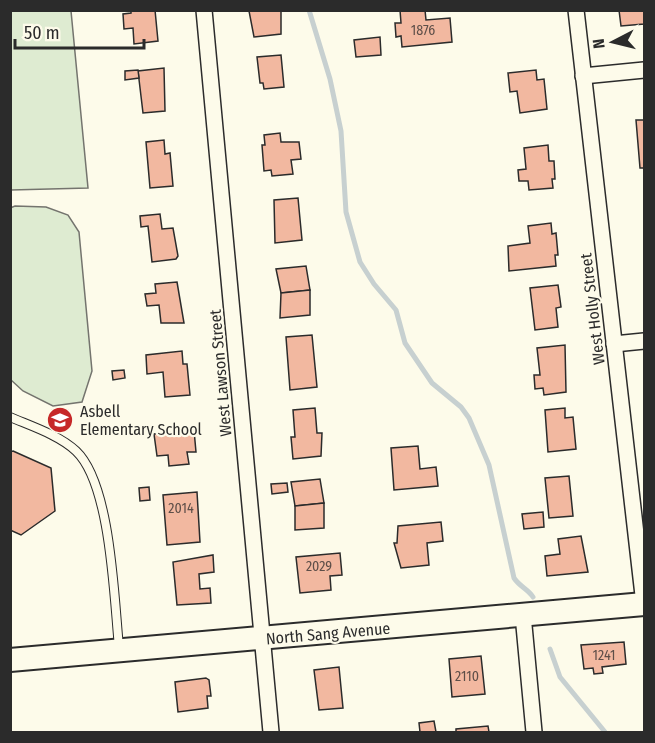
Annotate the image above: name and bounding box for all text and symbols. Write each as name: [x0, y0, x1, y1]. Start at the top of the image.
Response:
scale bar: [15, 12, 144, 50]
north arrow: [583, 12, 643, 72]
text: 50 m: [24, 22, 60, 44]
house number: 1876: [411, 22, 435, 39]
text: N: [589, 38, 609, 50]
street label: West Holly Street: [576, 251, 609, 366]
street label: West Lawson Street: [205, 308, 236, 437]
place label: Asbell Elementary School: [80, 402, 202, 439]
school or university icon: Asbell Elementary School: [45, 405, 75, 435]
house number: 2014: [168, 500, 194, 517]
house number: 2029: [306, 558, 332, 575]
street label: North Sang Avenue: [265, 619, 391, 648]
house number: 1241: [593, 647, 615, 664]
house number: 2110: [455, 668, 479, 685]

